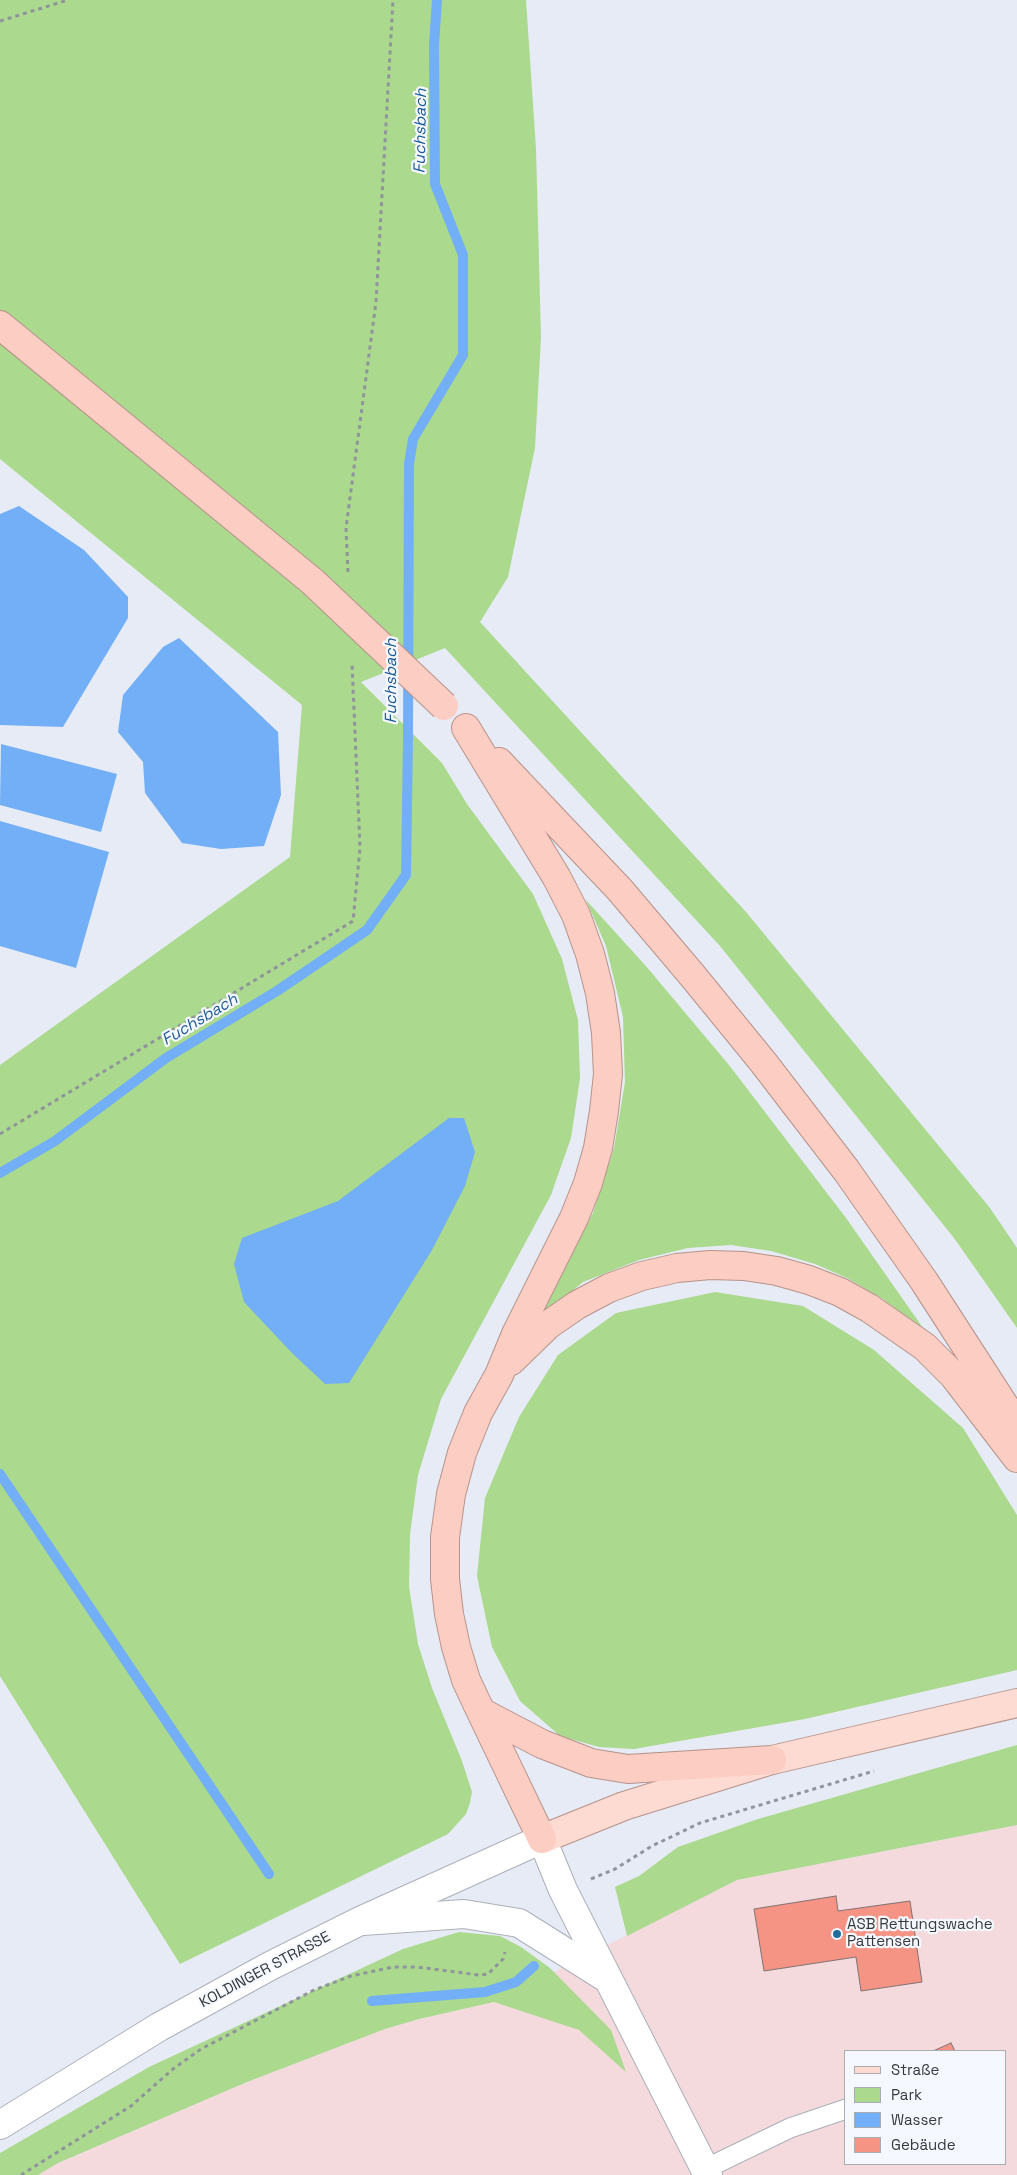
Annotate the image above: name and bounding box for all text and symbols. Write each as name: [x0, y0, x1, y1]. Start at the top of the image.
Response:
water label: Fuchsbach: [411, 88, 431, 174]
water label: Fuchsbach: [382, 639, 402, 723]
water label: Fuchsbach: [159, 990, 241, 1050]
place label: ASB Rettungswache Pattensen: [847, 1916, 993, 1951]
street label: KOLDINGER STRASSE: [197, 1928, 333, 2012]
marker: ASB Rettungswache Pattensen: [831, 1928, 843, 1940]
legend: [844, 2050, 1007, 2165]
text: Straße: [891, 2060, 939, 2079]
text: Park: [891, 2085, 922, 2104]
text: Wasser: [891, 2110, 943, 2129]
text: Gebäude: [891, 2135, 956, 2154]

